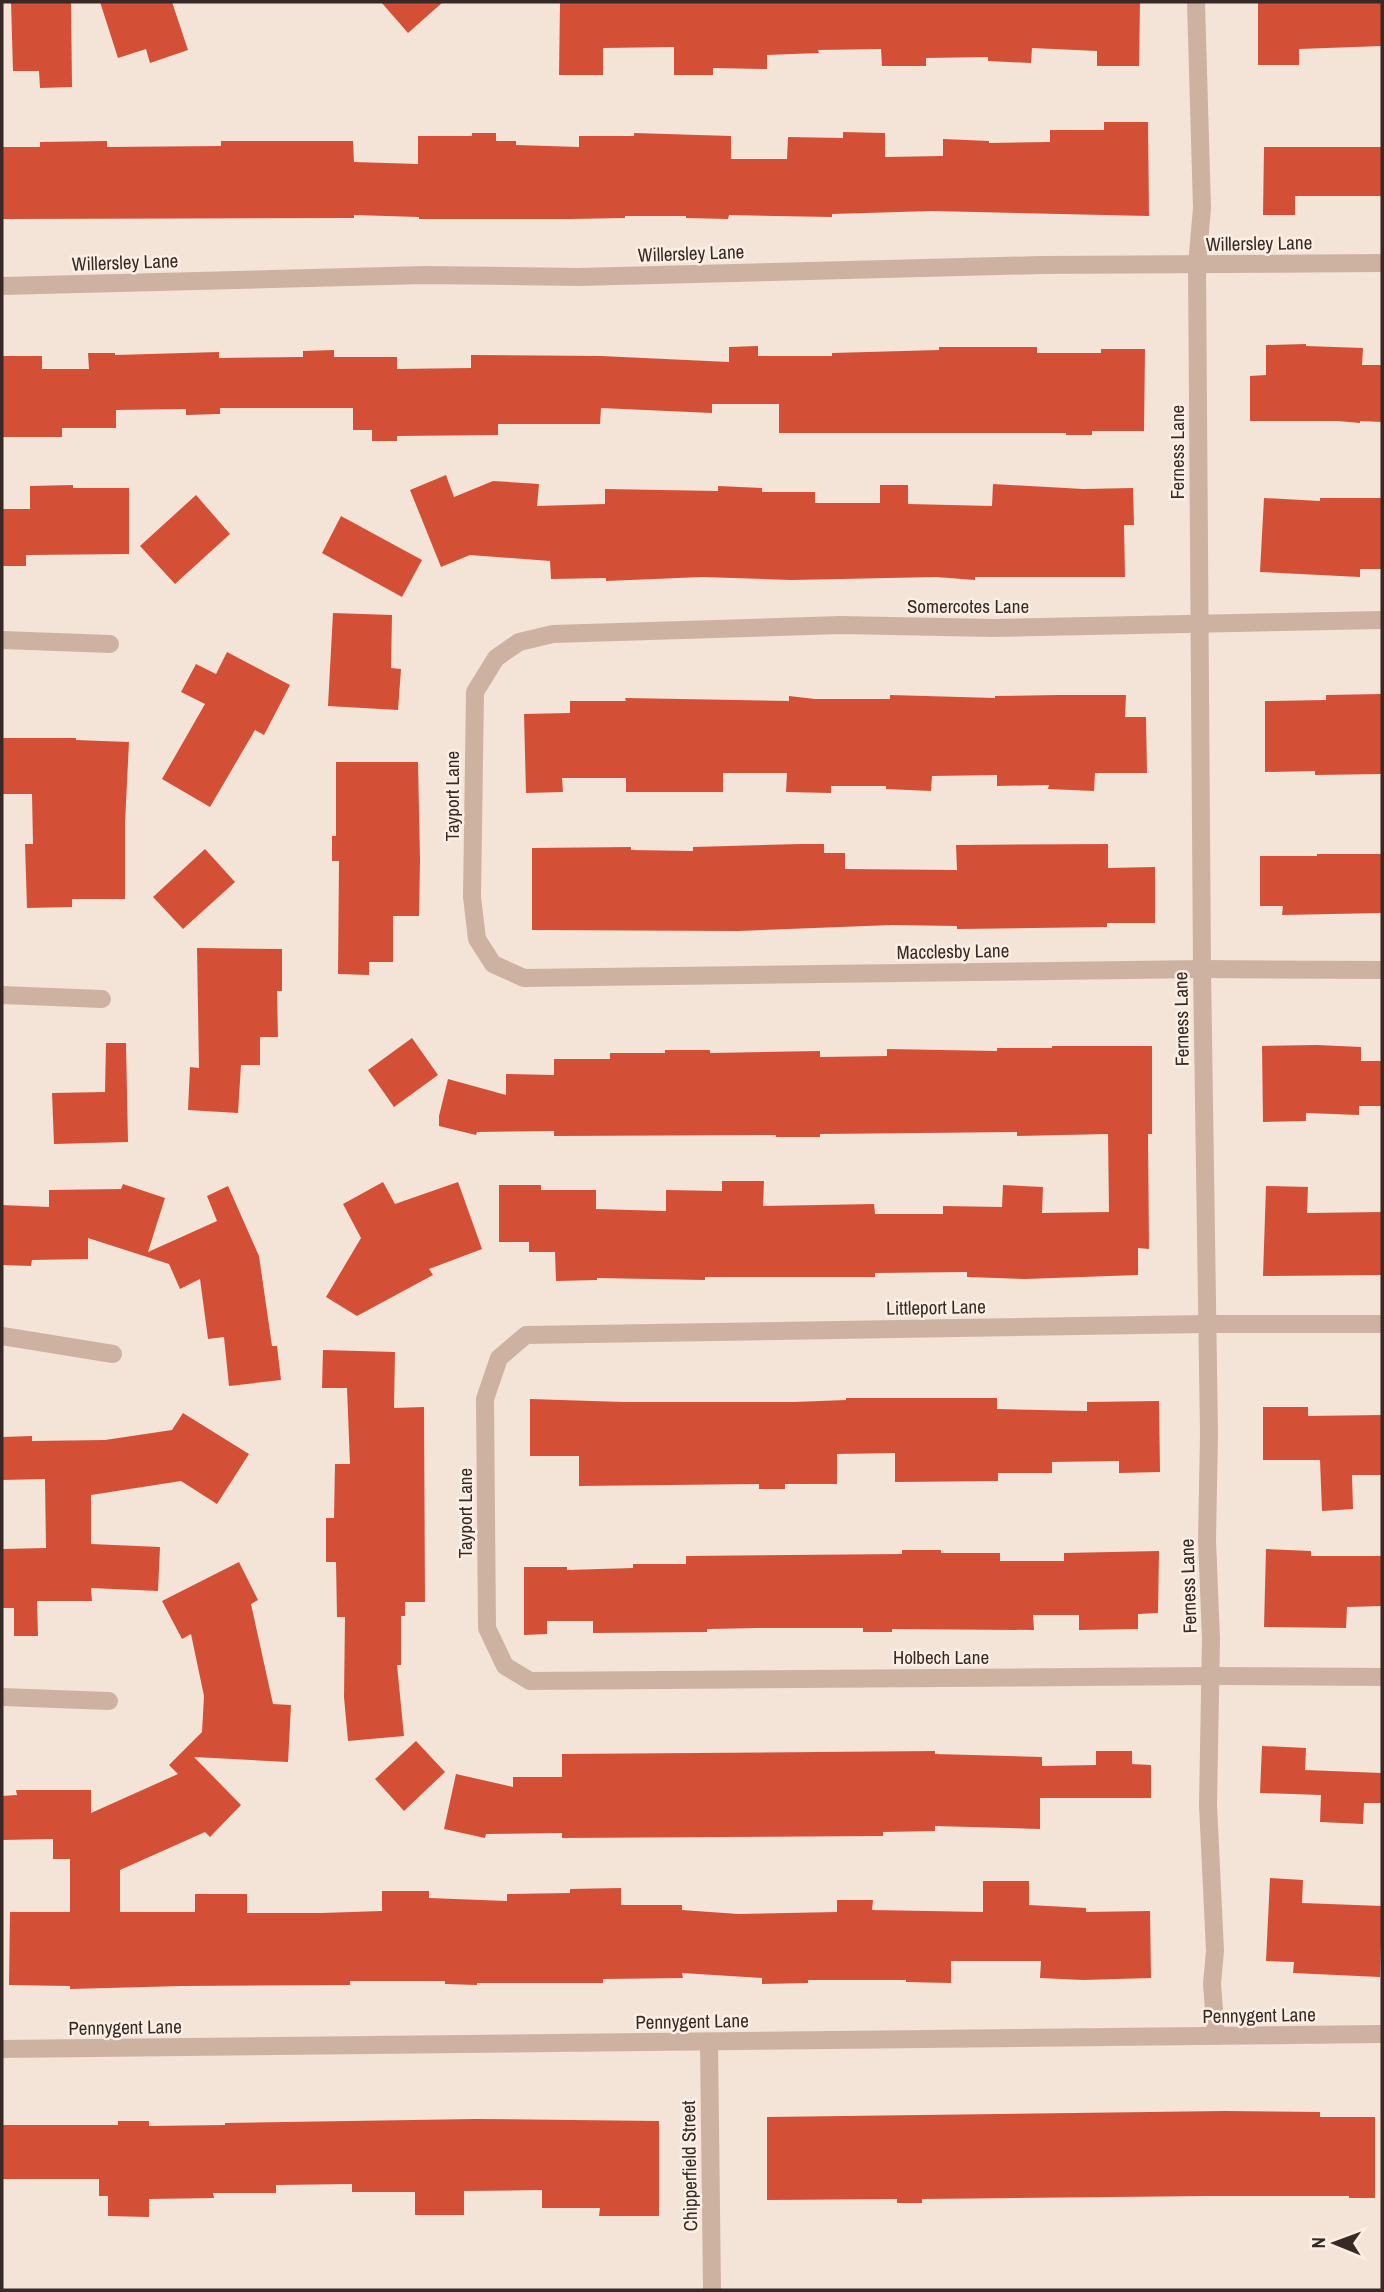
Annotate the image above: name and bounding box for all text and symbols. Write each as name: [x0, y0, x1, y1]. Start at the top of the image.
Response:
street label: Willersley Lane: [1206, 229, 1312, 257]
street label: Willersley Lane: [637, 238, 745, 268]
street label: Willersley Lane: [71, 247, 179, 277]
street label: Ferness Lane: [1164, 405, 1190, 499]
street label: Somercotes Lane: [907, 593, 1029, 619]
street label: Tayport Lane: [439, 751, 465, 841]
street label: Macclesby Lane: [896, 937, 1010, 965]
street label: Ferness Lane: [1167, 972, 1195, 1066]
street label: Littleport Lane: [886, 1293, 986, 1321]
street label: Tayport Lane: [452, 1468, 478, 1558]
street label: Ferness Lane: [1173, 1538, 1203, 1634]
street label: Holbech Lane: [893, 1644, 989, 1670]
street label: Pennygent Lane: [1202, 2001, 1316, 2029]
street label: Pennygent Lane: [635, 2007, 749, 2035]
street label: Pennygent Lane: [68, 2013, 182, 2041]
street label: Chipperfield Street: [675, 2100, 703, 2232]
north arrow: [1300, 2208, 1370, 2278]
text: N: [1305, 2237, 1331, 2249]

